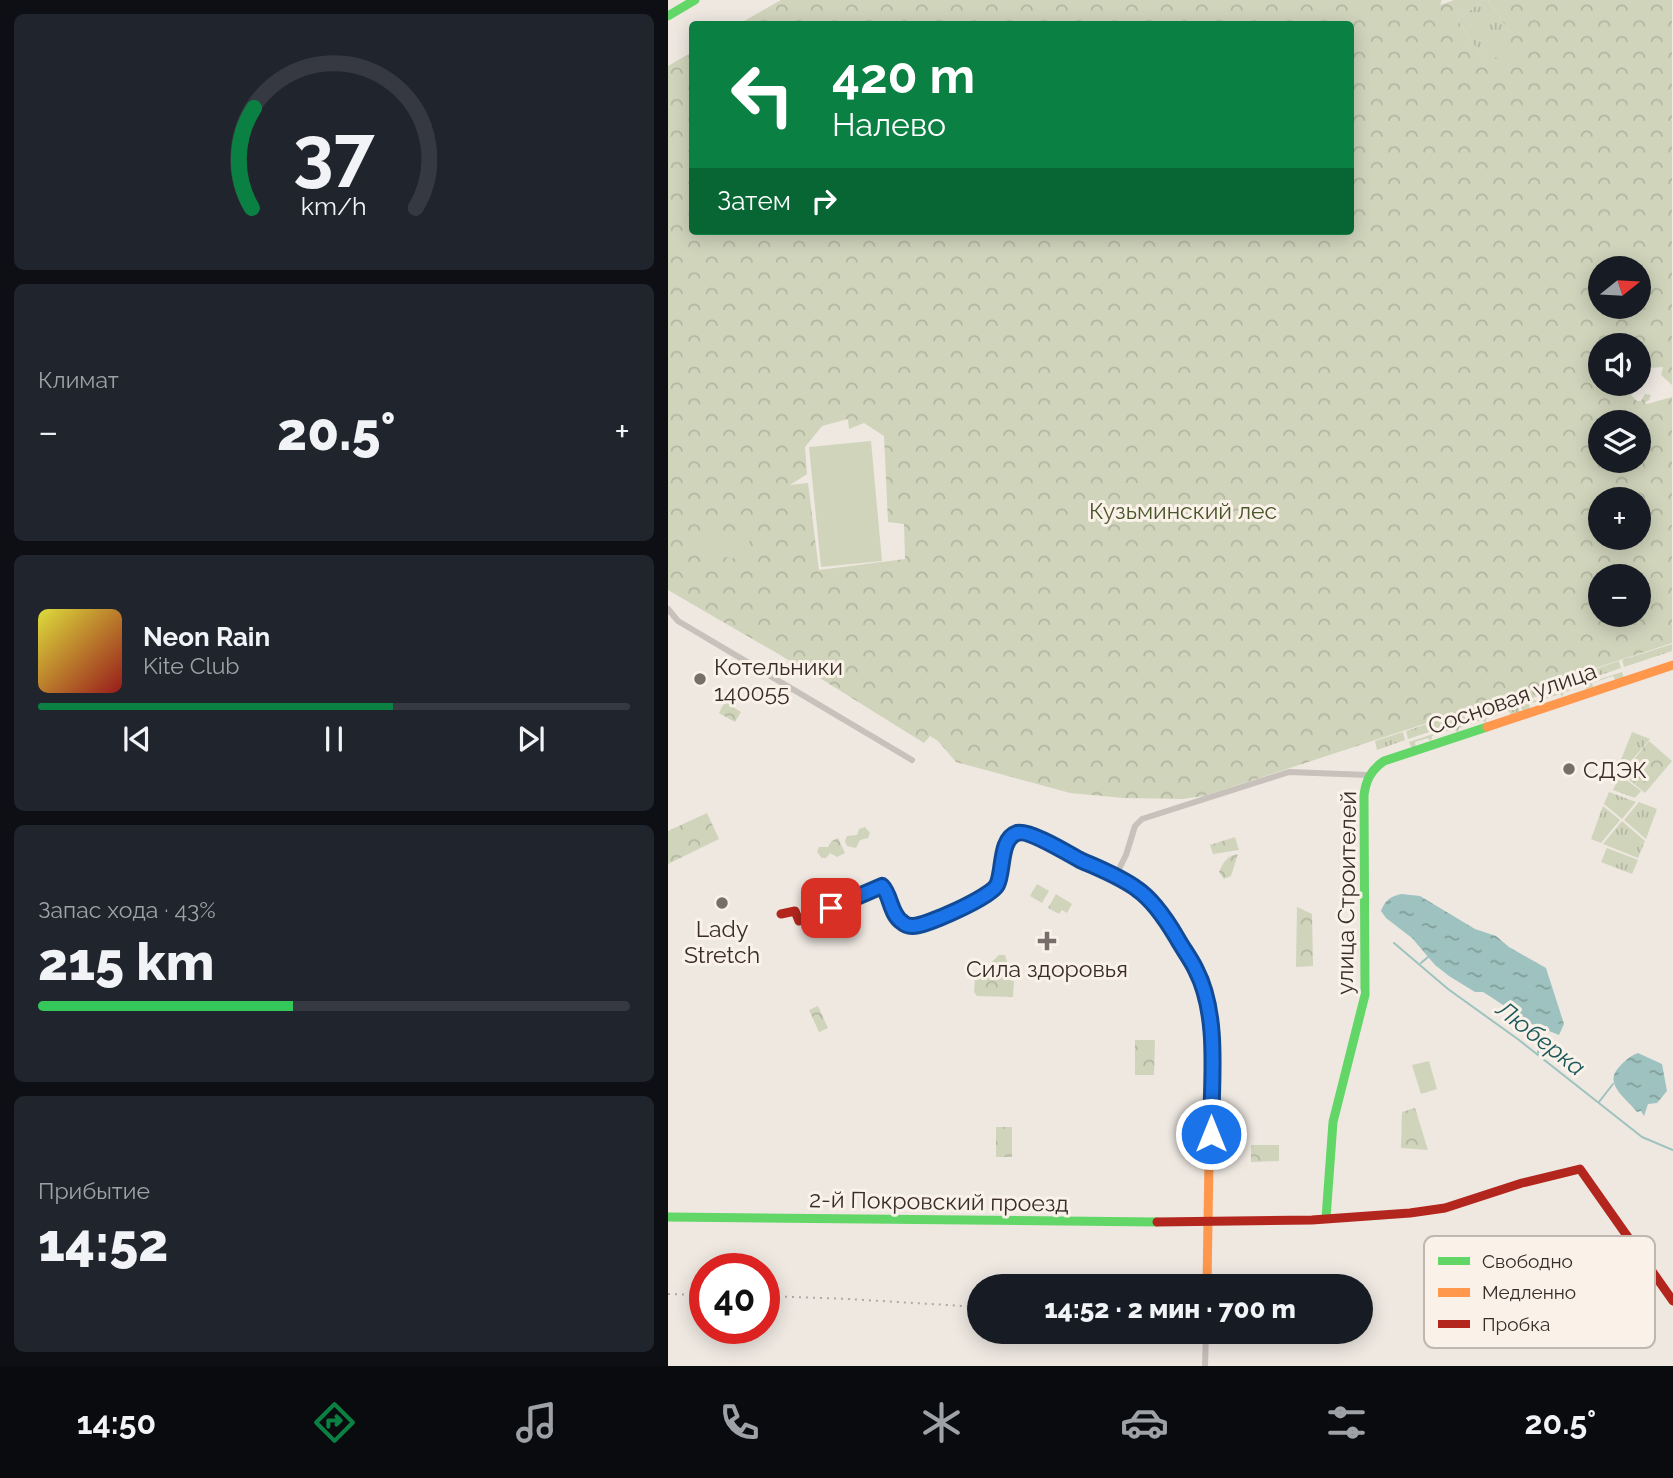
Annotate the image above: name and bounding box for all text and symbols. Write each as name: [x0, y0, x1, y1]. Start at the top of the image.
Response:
text: 420 m: [832, 47, 975, 104]
icon: left: [717, 49, 808, 140]
text: Налево: [832, 106, 946, 143]
text: 37: [293, 111, 375, 196]
icon: right: [805, 182, 843, 220]
text: Затем: [717, 186, 791, 216]
text: km/h: [301, 191, 367, 221]
north arrow: [1588, 256, 1652, 318]
map controls: [1588, 256, 1651, 627]
button: sound: [1588, 333, 1651, 396]
text: Климат: [38, 366, 119, 393]
text: 20.5°: [277, 401, 396, 462]
text: −: [38, 409, 58, 454]
text: +: [614, 409, 630, 454]
button: layers: [1588, 410, 1651, 473]
button: +: [1588, 487, 1651, 550]
park label: Кузьминский лес: [1089, 497, 1277, 524]
button: −: [1588, 564, 1651, 627]
text: Neon Rain: [143, 622, 270, 652]
text: Kite Club: [143, 652, 240, 679]
place label: Котельники 140055: [714, 653, 843, 706]
street label: Сосновая улица: [1424, 657, 1600, 739]
marker: Котельники 140055: [692, 671, 708, 687]
icon: previous: [118, 720, 156, 758]
icon: pause: [315, 720, 353, 758]
icon: next: [512, 720, 550, 758]
place label: СДЭК: [1583, 756, 1647, 783]
marker: СДЭК: [1561, 761, 1577, 777]
street label: улица Строителей: [1331, 791, 1361, 995]
pin: [801, 878, 861, 938]
icon: arrive: [812, 889, 850, 927]
marker: Lady Stretch: [714, 895, 730, 911]
text: Запас хода · 43%: [38, 896, 216, 923]
place label: Lady Stretch: [684, 915, 760, 968]
text: 215 km: [38, 931, 214, 992]
marker: Сила здоровья: [1037, 931, 1057, 951]
place label: Сила здоровья: [966, 955, 1128, 982]
water label: Люберка: [1490, 994, 1591, 1082]
position arrow: [1174, 1097, 1248, 1171]
text: Прибытие: [38, 1177, 150, 1204]
street label: 2-й Покровский проезд: [809, 1185, 1069, 1217]
text: 14:52: [38, 1212, 168, 1273]
legend: [1424, 1236, 1655, 1348]
text: Свободно: [1482, 1250, 1573, 1272]
speed limit sign: 40: [689, 1253, 780, 1344]
text: Медленно: [1482, 1281, 1576, 1303]
text: 14:52 · 2 мин · 700 m: [1044, 1294, 1296, 1324]
text: Пробка: [1482, 1313, 1550, 1335]
icon: directions: [310, 1398, 359, 1447]
icon: music: [512, 1398, 561, 1447]
icon: phone: [715, 1398, 764, 1447]
icon: climate: [917, 1398, 966, 1447]
icon: car: [1120, 1398, 1169, 1447]
icon: filters: [1322, 1398, 1371, 1447]
text: 14:50: [77, 1404, 156, 1441]
text: 20.5°: [1525, 1404, 1596, 1441]

